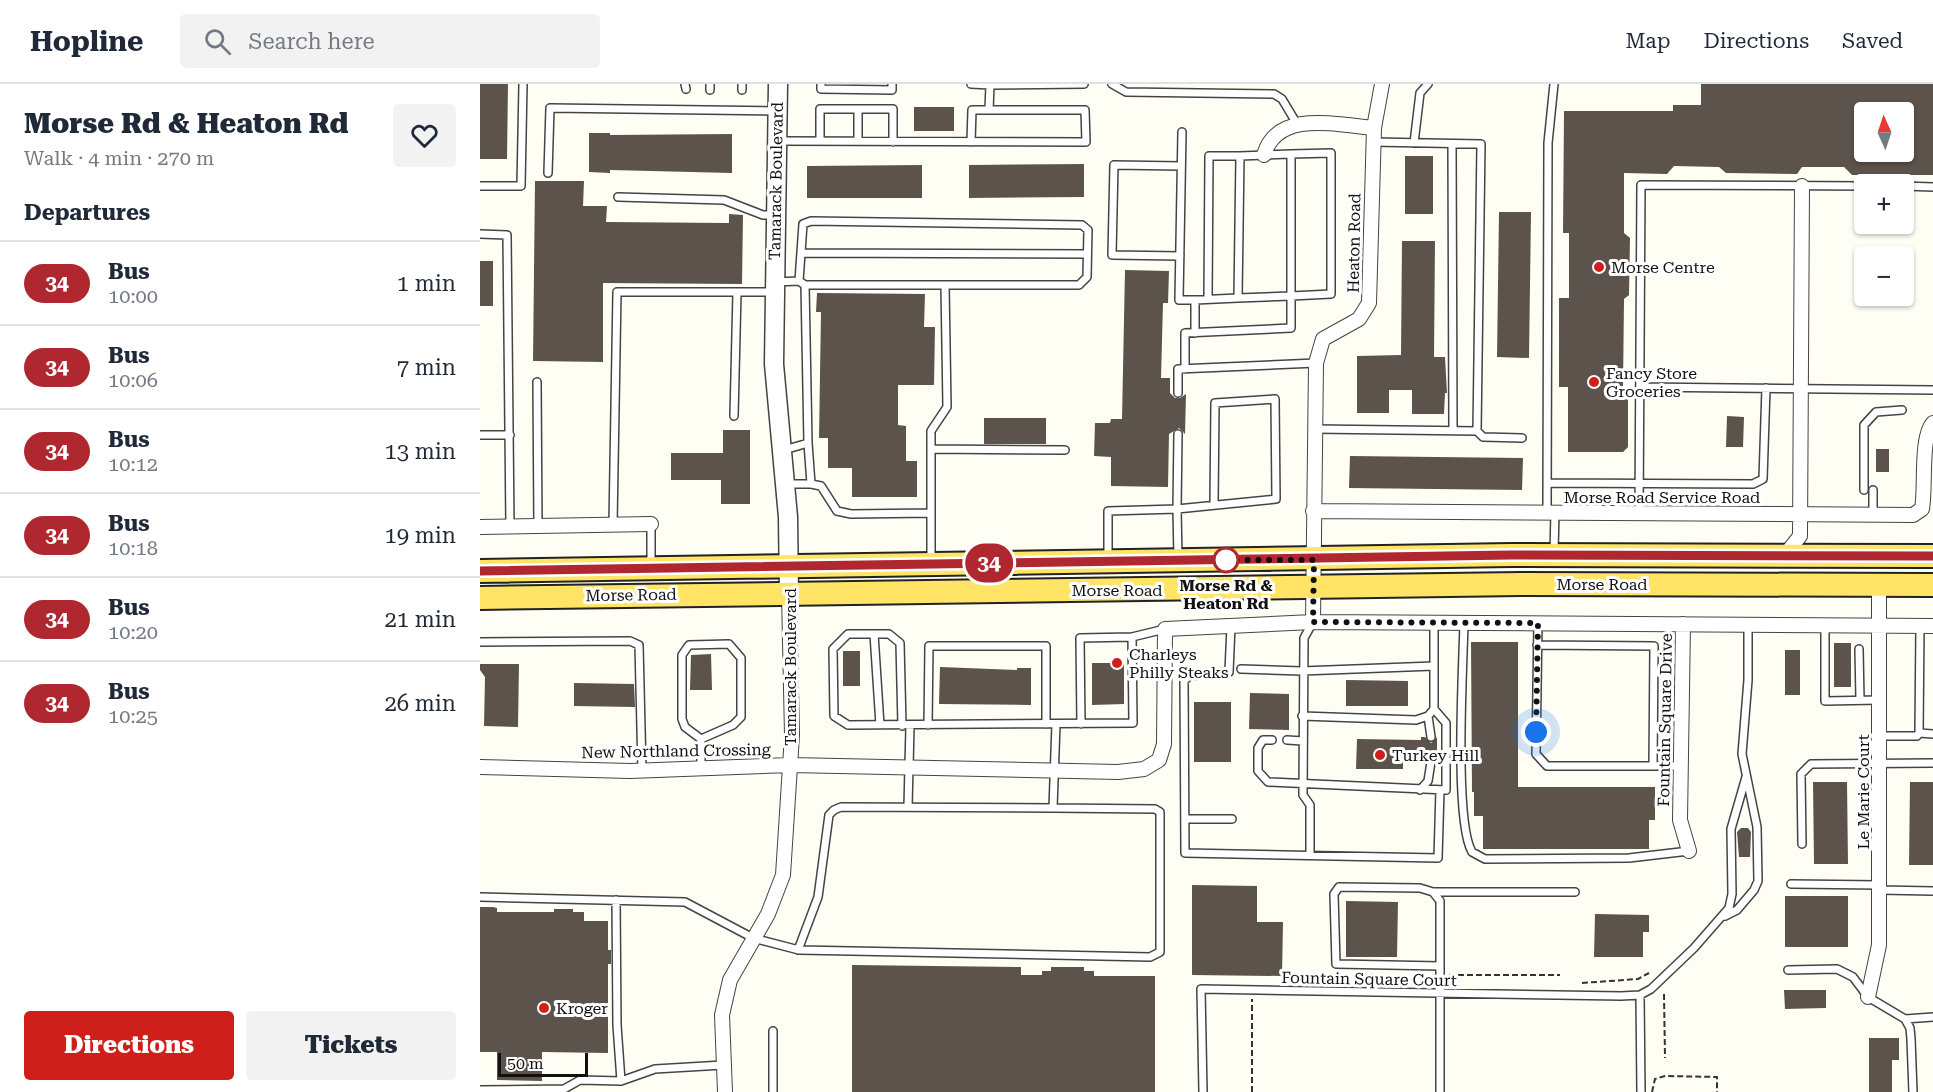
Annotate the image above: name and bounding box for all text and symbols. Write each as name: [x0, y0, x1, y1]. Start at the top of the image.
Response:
search box: [180, 14, 600, 68]
text: Hopline: [30, 25, 144, 58]
icon: search: [201, 25, 234, 58]
text: Search here: [249, 29, 375, 54]
text: Map: [1626, 29, 1670, 53]
text: Directions: [1703, 29, 1809, 53]
text: Saved: [1842, 29, 1903, 53]
street label: Tamarack Boulevard: [765, 102, 787, 260]
north arrow: [1854, 102, 1914, 162]
map controls: [1854, 102, 1914, 306]
button: heart: [393, 104, 456, 167]
text: Morse Rd & Heaton Rd: [24, 107, 348, 140]
text: Walk · 4 min · 270 m: [24, 146, 214, 170]
button: +: [1854, 174, 1914, 234]
street label: Heaton Road: [1344, 193, 1364, 293]
text: Departures: [24, 200, 150, 225]
button: −: [1854, 246, 1914, 306]
place label: Morse Centre: [1611, 258, 1715, 277]
text: Bus: [108, 259, 150, 284]
marker: Morse Centre: [1592, 260, 1606, 274]
text: 34: [45, 271, 69, 295]
text: 1 min: [397, 271, 456, 296]
text: 10:00: [108, 284, 158, 308]
text: Bus: [108, 343, 150, 368]
text: 34: [45, 355, 69, 379]
text: 7 min: [397, 355, 456, 380]
place label: Fancy Store Groceries: [1606, 364, 1697, 401]
text: 10:06: [108, 368, 158, 392]
marker: Fancy Store Groceries: [1587, 375, 1601, 389]
text: Bus: [108, 427, 150, 452]
text: 34: [45, 439, 69, 463]
text: 13 min: [385, 439, 456, 464]
text: 10:12: [108, 452, 158, 476]
street label: Morse Road Service Road: [1564, 488, 1760, 507]
text: Bus: [108, 511, 150, 536]
text: 34: [45, 523, 69, 547]
text: 19 min: [385, 523, 456, 548]
text: 10:18: [108, 536, 158, 560]
line badge: 34: [962, 544, 1016, 582]
marker: Morse Rd & Heaton Rd: [1213, 547, 1239, 573]
text: 34: [977, 551, 1001, 575]
street label: Morse Road: [1556, 575, 1648, 594]
place label: Morse Rd & Heaton Rd: [1179, 576, 1273, 613]
street label: Morse Road: [1071, 581, 1163, 600]
street label: Morse Road: [585, 585, 677, 605]
street label: Tamarack Boulevard: [781, 588, 800, 746]
text: Bus: [108, 595, 150, 620]
text: 34: [45, 607, 69, 631]
text: 21 min: [385, 607, 456, 632]
text: 10:20: [108, 620, 158, 644]
street label: Fountain Square Drive: [1654, 633, 1676, 807]
place label: Charleys Philly Steaks: [1129, 645, 1229, 682]
marker: Charleys Philly Steaks: [1110, 656, 1124, 670]
text: Bus: [108, 679, 150, 704]
text: 34: [45, 691, 69, 715]
text: 26 min: [385, 691, 456, 716]
text: 10:25: [108, 704, 158, 728]
your location: [1521, 717, 1551, 747]
street label: Le Marie Court: [1854, 734, 1873, 850]
street label: New Northland Crossing: [581, 740, 772, 762]
place label: Turkey Hill: [1392, 746, 1479, 765]
marker: Turkey Hill: [1373, 748, 1387, 762]
street label: Fountain Square Court: [1281, 968, 1457, 990]
place label: Kroger: [556, 999, 608, 1018]
marker: Kroger: [537, 1001, 551, 1015]
button: Directions: [24, 1011, 234, 1080]
button: Tickets: [246, 1011, 456, 1080]
scale bar: [498, 1050, 588, 1078]
text: 50 m: [507, 1054, 544, 1073]

